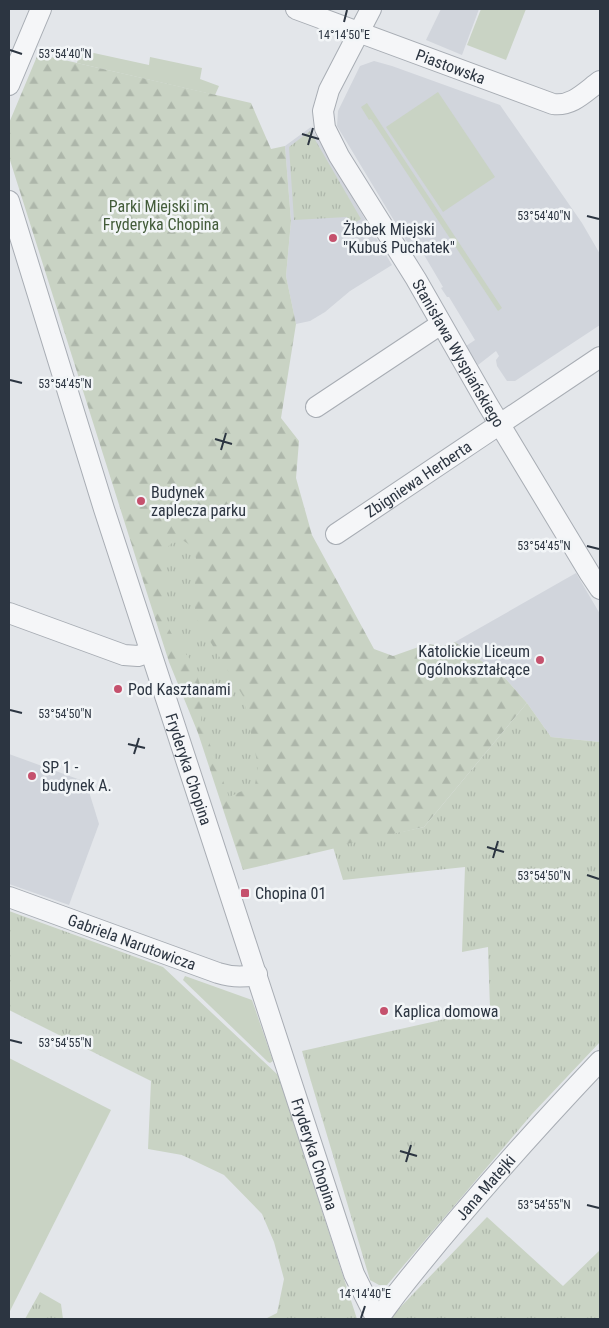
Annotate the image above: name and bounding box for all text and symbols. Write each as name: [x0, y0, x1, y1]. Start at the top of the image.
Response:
text: 14°14'50"E: [318, 28, 370, 42]
street label: Piastowska: [413, 45, 488, 88]
text: 53°54'40"N: [38, 47, 92, 61]
park label: Parki Miejski im. Fryderyka Chopina: [103, 197, 219, 234]
text: 53°54'40"N: [517, 209, 571, 223]
place label: Żłobek Miejski "Kubuś Puchatek": [343, 220, 455, 257]
marker: Żłobek Miejski "Kubuś Puchatek": [327, 232, 339, 244]
street label: Stanisława Wyspiańskiego: [409, 276, 509, 431]
text: 53°54'45"N: [38, 377, 92, 391]
street label: Zbigniewa Herberta: [362, 436, 475, 521]
place label: Budynek zaplecza parku: [151, 483, 246, 520]
marker: Budynek zaplecza parku: [135, 495, 147, 507]
text: 53°54'45"N: [517, 539, 571, 553]
place label: Katolickie Liceum Ogólnokształcące: [417, 642, 530, 679]
marker: Katolickie Liceum Ogólnokształcące: [534, 654, 546, 666]
place label: Pod Kasztanami: [128, 680, 231, 699]
marker: Pod Kasztanami: [112, 683, 124, 695]
text: 53°54'50"N: [38, 707, 92, 721]
street label: Fryderyka Chopina: [162, 711, 216, 828]
place label: SP 1 - budynek A.: [42, 758, 112, 795]
marker: SP 1 - budynek A.: [26, 770, 38, 782]
text: 53°54'50"N: [517, 869, 571, 883]
place label: Chopina 01: [255, 884, 326, 903]
marker: Chopina 01: [239, 887, 251, 899]
street label: Gabriela Narutowicza: [65, 910, 199, 974]
place label: Kaplica domowa: [394, 1002, 498, 1021]
marker: Kaplica domowa: [378, 1005, 390, 1017]
text: 53°54'55"N: [38, 1036, 92, 1050]
street label: Fryderyka Chopina: [288, 1096, 342, 1212]
street label: Jana Matejki: [452, 1150, 519, 1224]
text: 53°54'55"N: [517, 1198, 571, 1212]
text: 14°14'40"E: [339, 1287, 391, 1301]

